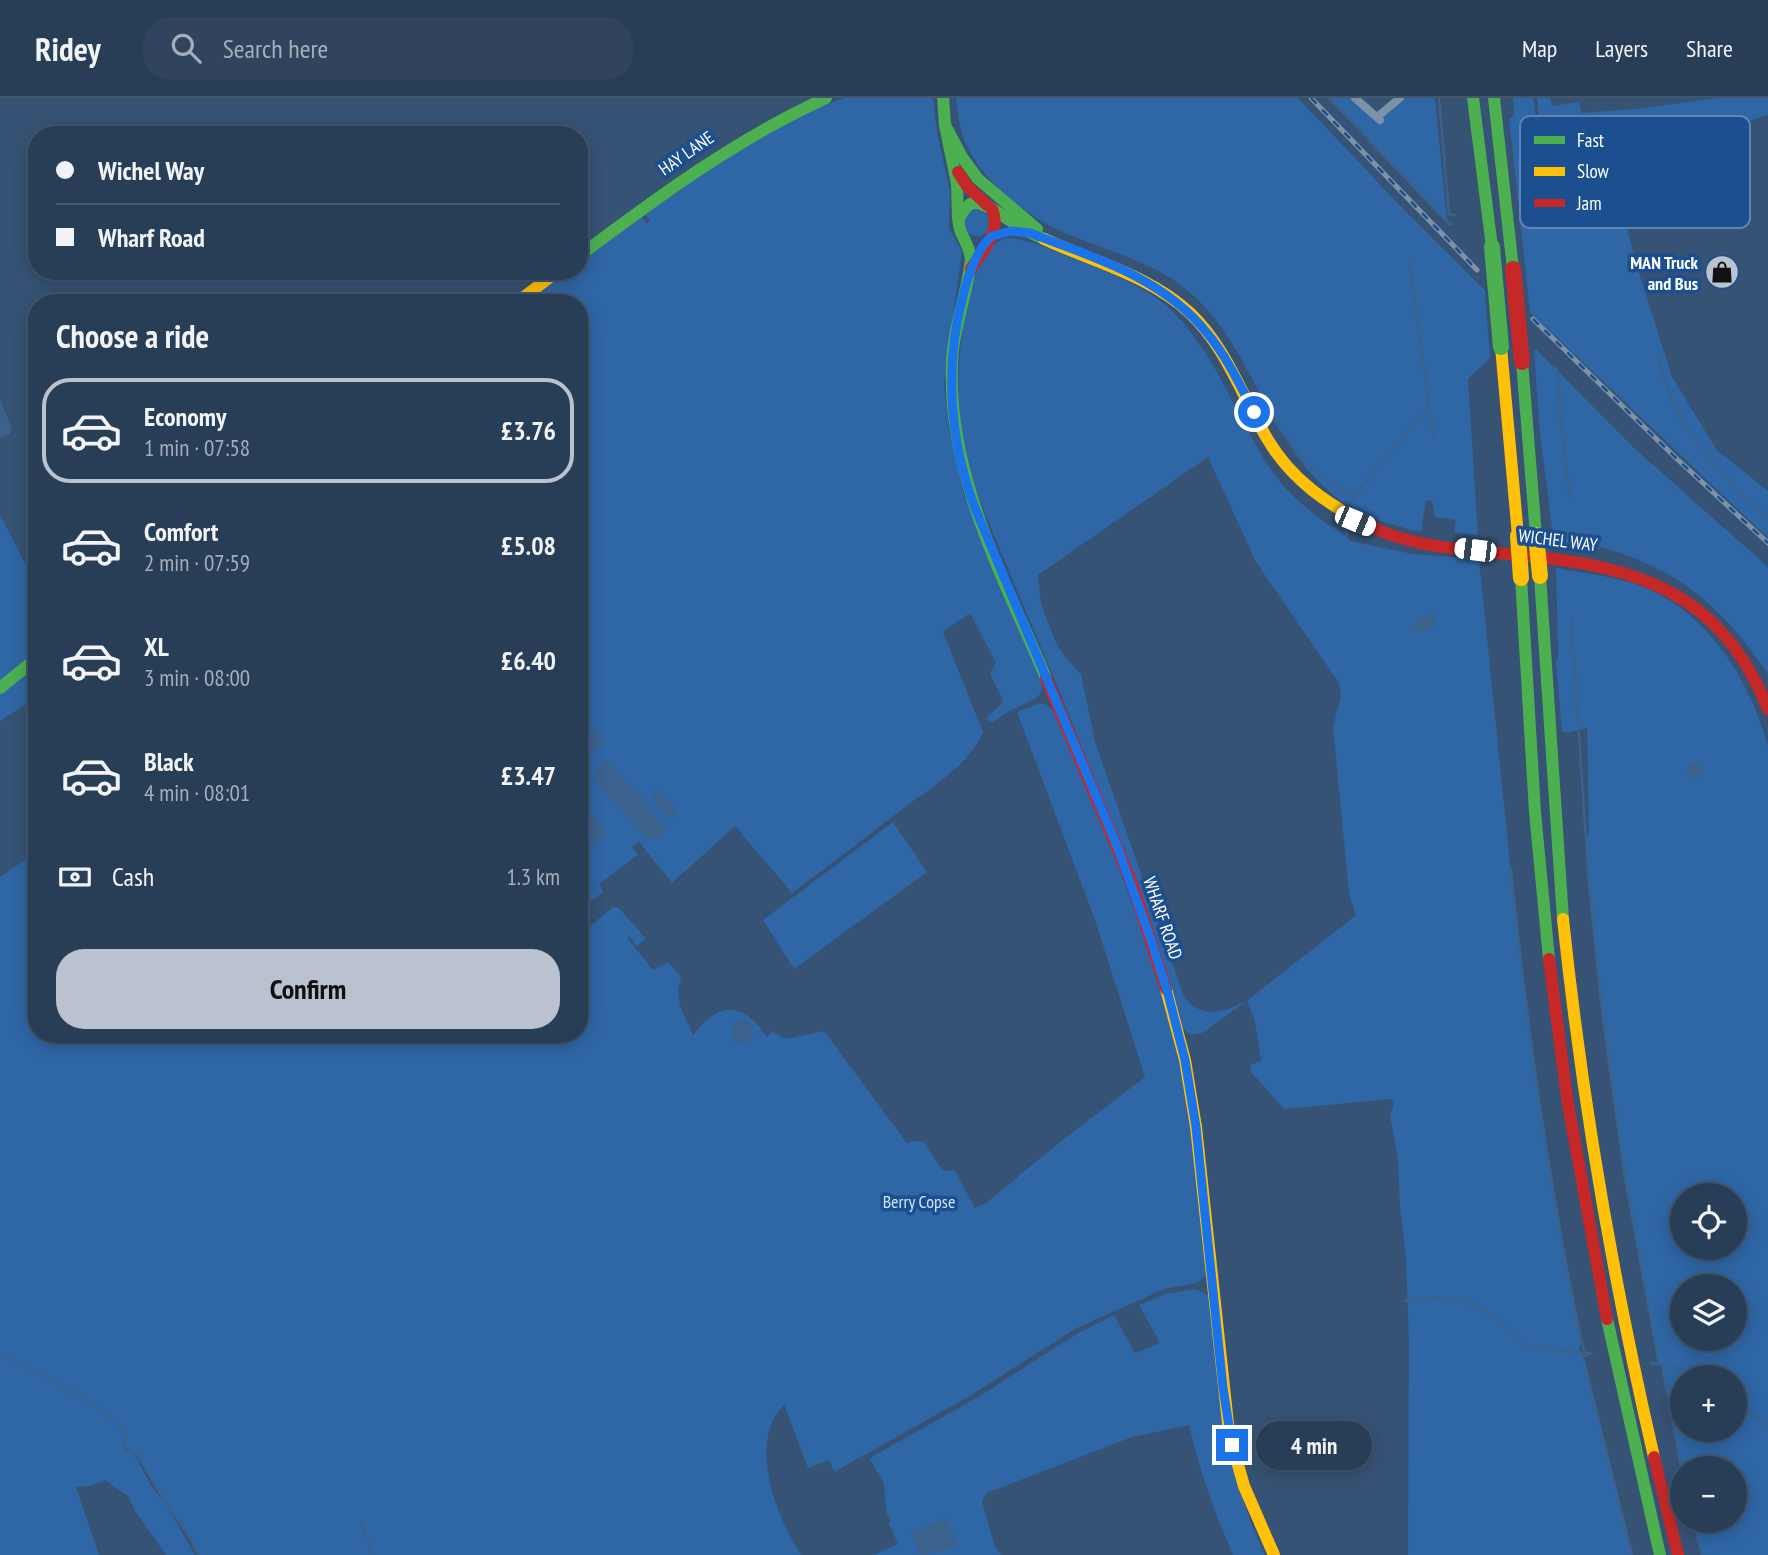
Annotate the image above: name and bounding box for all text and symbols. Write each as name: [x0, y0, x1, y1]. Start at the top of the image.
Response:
search box: [143, 17, 633, 80]
text: Ridey: [35, 27, 101, 70]
icon: search: [167, 29, 205, 67]
text: Search here: [223, 32, 328, 65]
text: Map: [1522, 33, 1557, 64]
text: Layers: [1595, 33, 1648, 64]
text: Share: [1686, 33, 1733, 64]
legend: [1520, 116, 1750, 228]
street label: HAY LANE: [654, 126, 718, 180]
text: Fast: [1577, 128, 1605, 152]
text: Wichel Way: [98, 154, 204, 187]
text: Slow: [1577, 159, 1610, 183]
text: Jam: [1576, 191, 1602, 215]
text: Wharf Road: [98, 221, 205, 254]
place label: MAN Truck and Bus: [1630, 251, 1699, 295]
shop icon: MAN Truck and Bus: [1703, 253, 1741, 291]
text: Choose a ride: [56, 315, 209, 357]
route start: [1238, 396, 1270, 428]
icon: car: [60, 399, 123, 462]
text: Economy: [144, 400, 226, 433]
text: £3.76: [501, 414, 556, 447]
text: 1 min · 07:58: [144, 433, 250, 462]
car: [1332, 503, 1379, 539]
icon: car: [60, 514, 123, 577]
text: Comfort: [144, 515, 218, 548]
street label: WICHEL WAY: [1517, 524, 1600, 556]
text: £5.08: [501, 529, 556, 562]
car: [1453, 537, 1498, 563]
text: 2 min · 07:59: [144, 548, 250, 577]
icon: car: [60, 629, 123, 692]
text: XL: [144, 630, 169, 663]
text: £6.40: [501, 644, 556, 677]
text: 3 min · 08:00: [144, 663, 250, 692]
icon: car: [60, 744, 123, 807]
text: Black: [144, 745, 194, 778]
text: £3.47: [501, 759, 556, 792]
text: 4 min · 08:01: [144, 778, 250, 807]
icon: cash: [56, 858, 94, 896]
text: Cash: [112, 860, 154, 893]
text: 1.3 km: [506, 862, 560, 891]
street label: WHARF ROAD: [1138, 874, 1188, 962]
button: Confirm: [56, 949, 560, 1029]
map controls: [1670, 1183, 1747, 1533]
button: locate: [1670, 1183, 1747, 1260]
park label: Berry Copse: [883, 1190, 955, 1213]
button: layers: [1670, 1274, 1747, 1351]
button: +: [1670, 1365, 1747, 1442]
callout: 4 min: [1256, 1420, 1372, 1470]
route end: [1216, 1429, 1248, 1461]
text: 4 min: [1291, 1431, 1337, 1460]
button: −: [1670, 1456, 1747, 1533]

